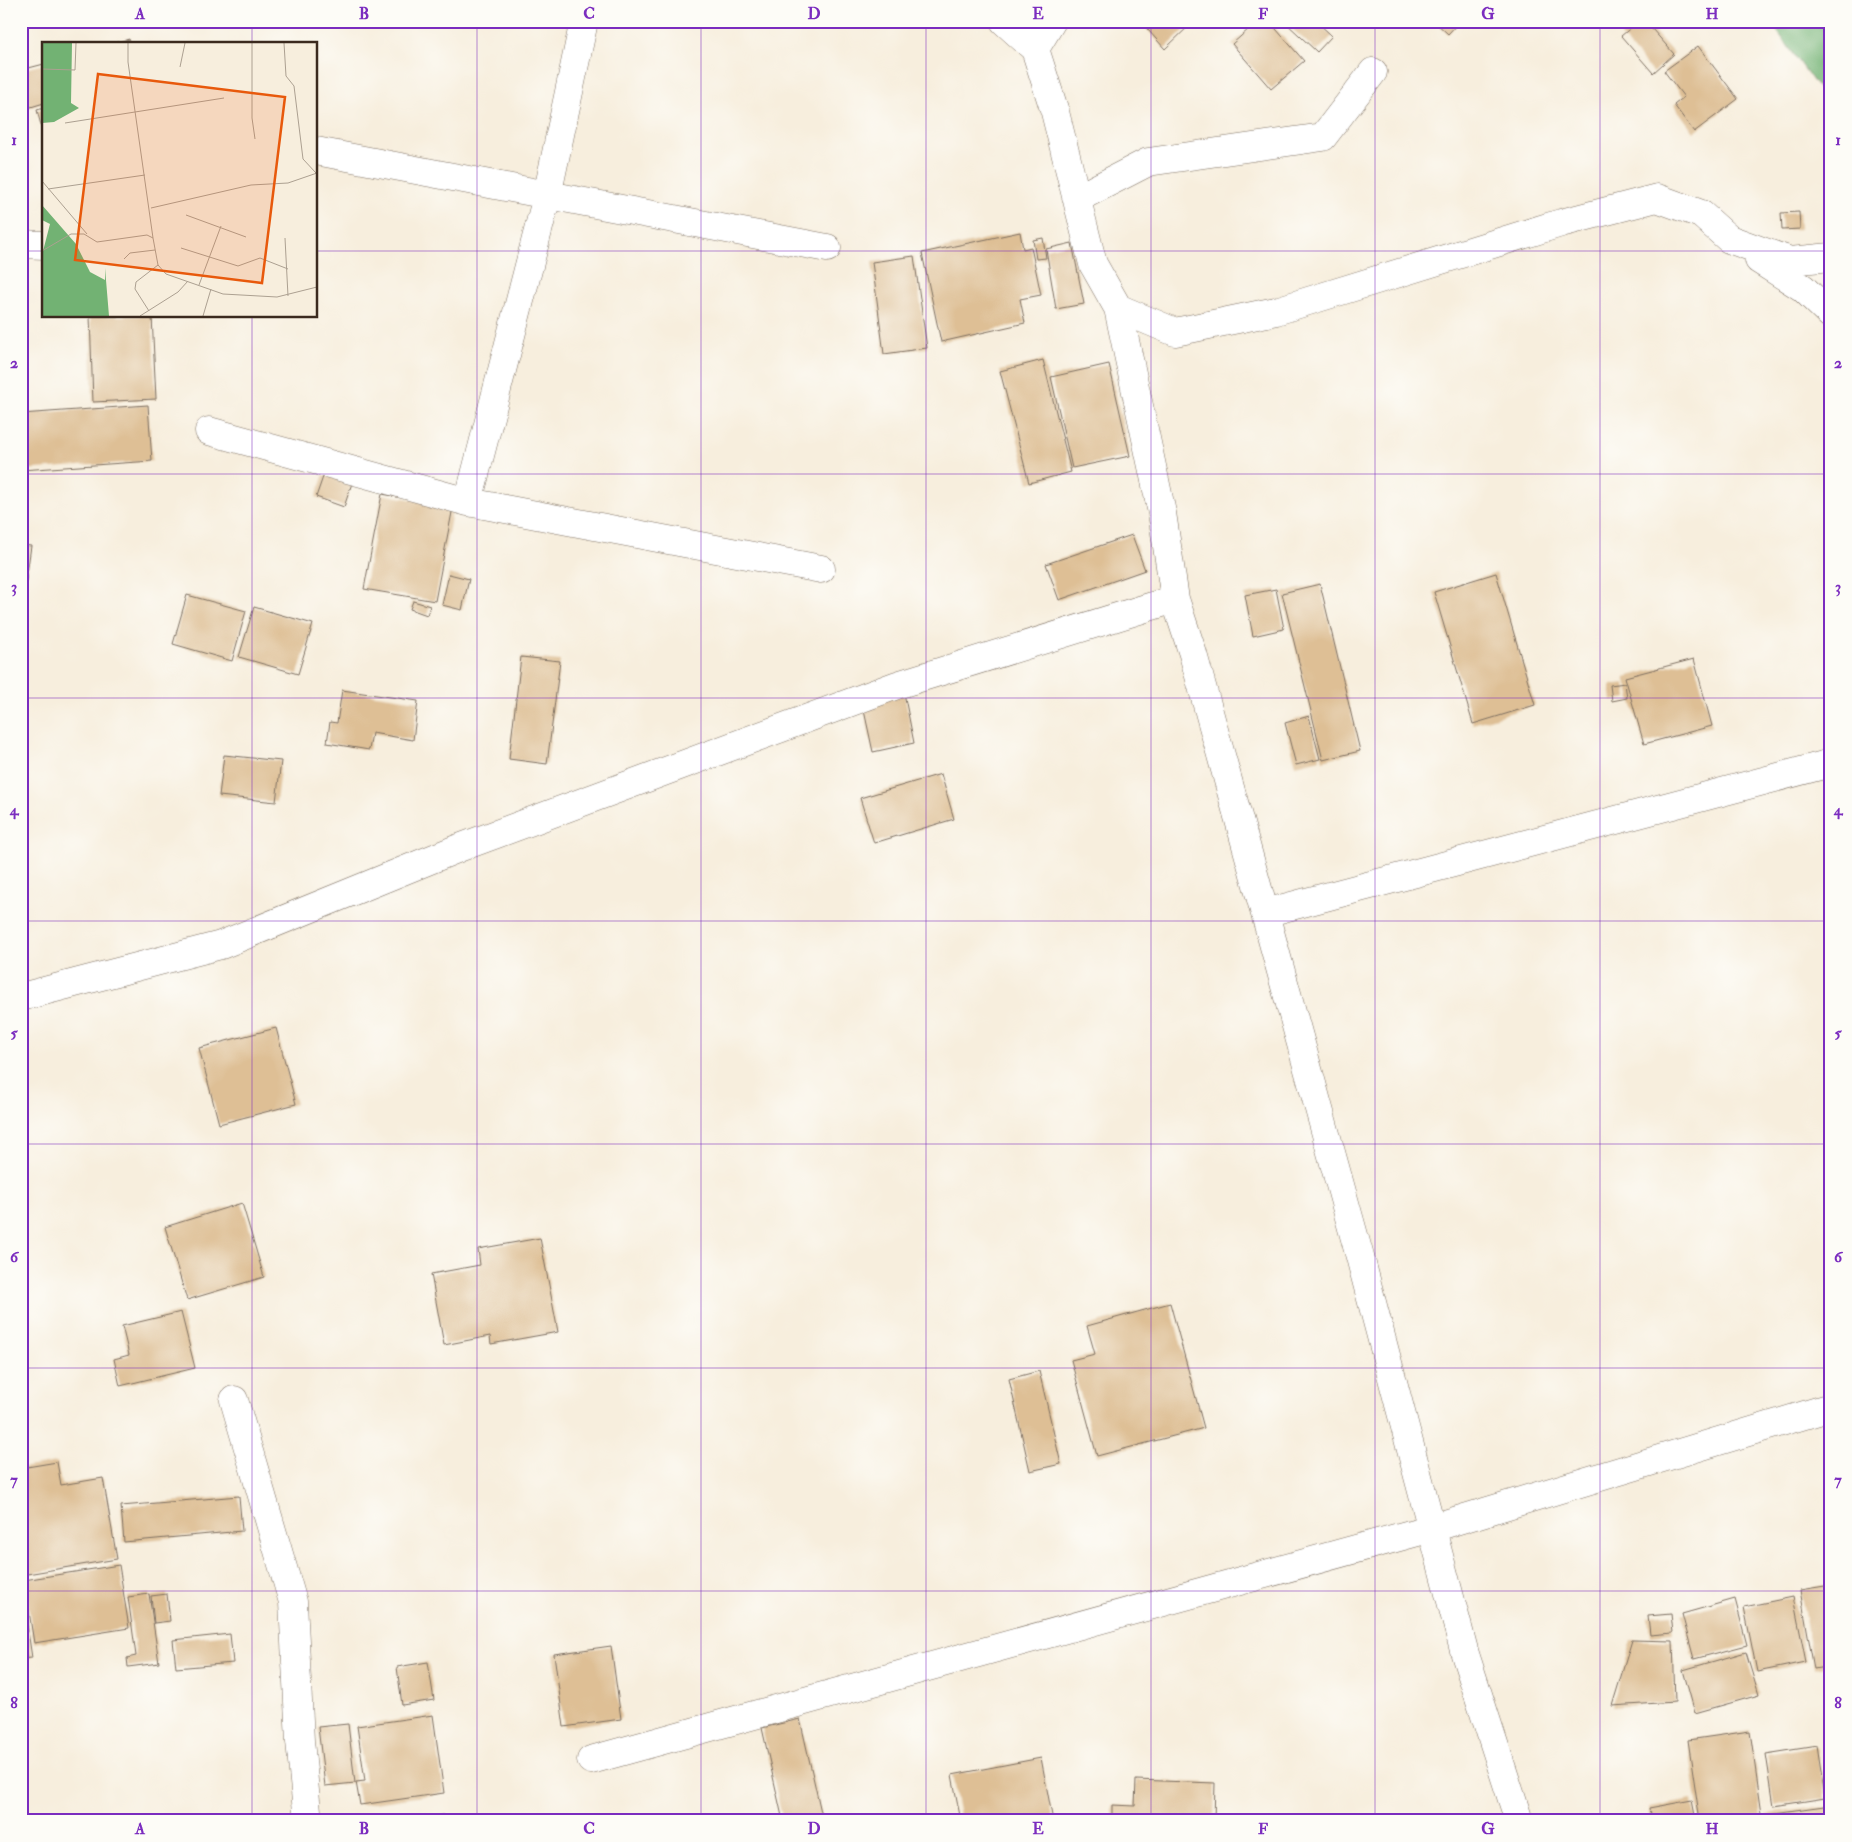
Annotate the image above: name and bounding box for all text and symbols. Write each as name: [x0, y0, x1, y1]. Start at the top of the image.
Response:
text: A: [134, 4, 146, 24]
text: B: [359, 4, 369, 24]
text: C: [583, 4, 595, 24]
text: D: [807, 4, 821, 24]
text: E: [1032, 4, 1044, 24]
text: F: [1258, 4, 1268, 24]
text: G: [1481, 4, 1495, 24]
text: H: [1705, 4, 1719, 24]
inset map: [42, 42, 318, 318]
text: 1: [11, 130, 17, 150]
text: 1: [1835, 130, 1841, 150]
text: 2: [10, 353, 18, 373]
text: 2: [1834, 353, 1842, 373]
text: 3: [11, 577, 17, 597]
text: 3: [1835, 577, 1841, 597]
text: 4: [9, 800, 20, 820]
text: 4: [1833, 800, 1844, 820]
text: 5: [10, 1023, 18, 1043]
text: 5: [1834, 1023, 1842, 1043]
text: 6: [10, 1247, 20, 1267]
text: 6: [1834, 1247, 1844, 1267]
text: 7: [10, 1470, 18, 1490]
text: 7: [1834, 1470, 1842, 1490]
text: 8: [10, 1693, 18, 1713]
text: 8: [1834, 1693, 1842, 1713]
text: A: [134, 1819, 146, 1839]
text: B: [359, 1819, 369, 1839]
text: C: [583, 1819, 595, 1839]
text: D: [807, 1819, 821, 1839]
text: E: [1032, 1819, 1044, 1839]
text: F: [1258, 1819, 1268, 1839]
text: G: [1481, 1819, 1495, 1839]
text: H: [1705, 1819, 1719, 1839]

